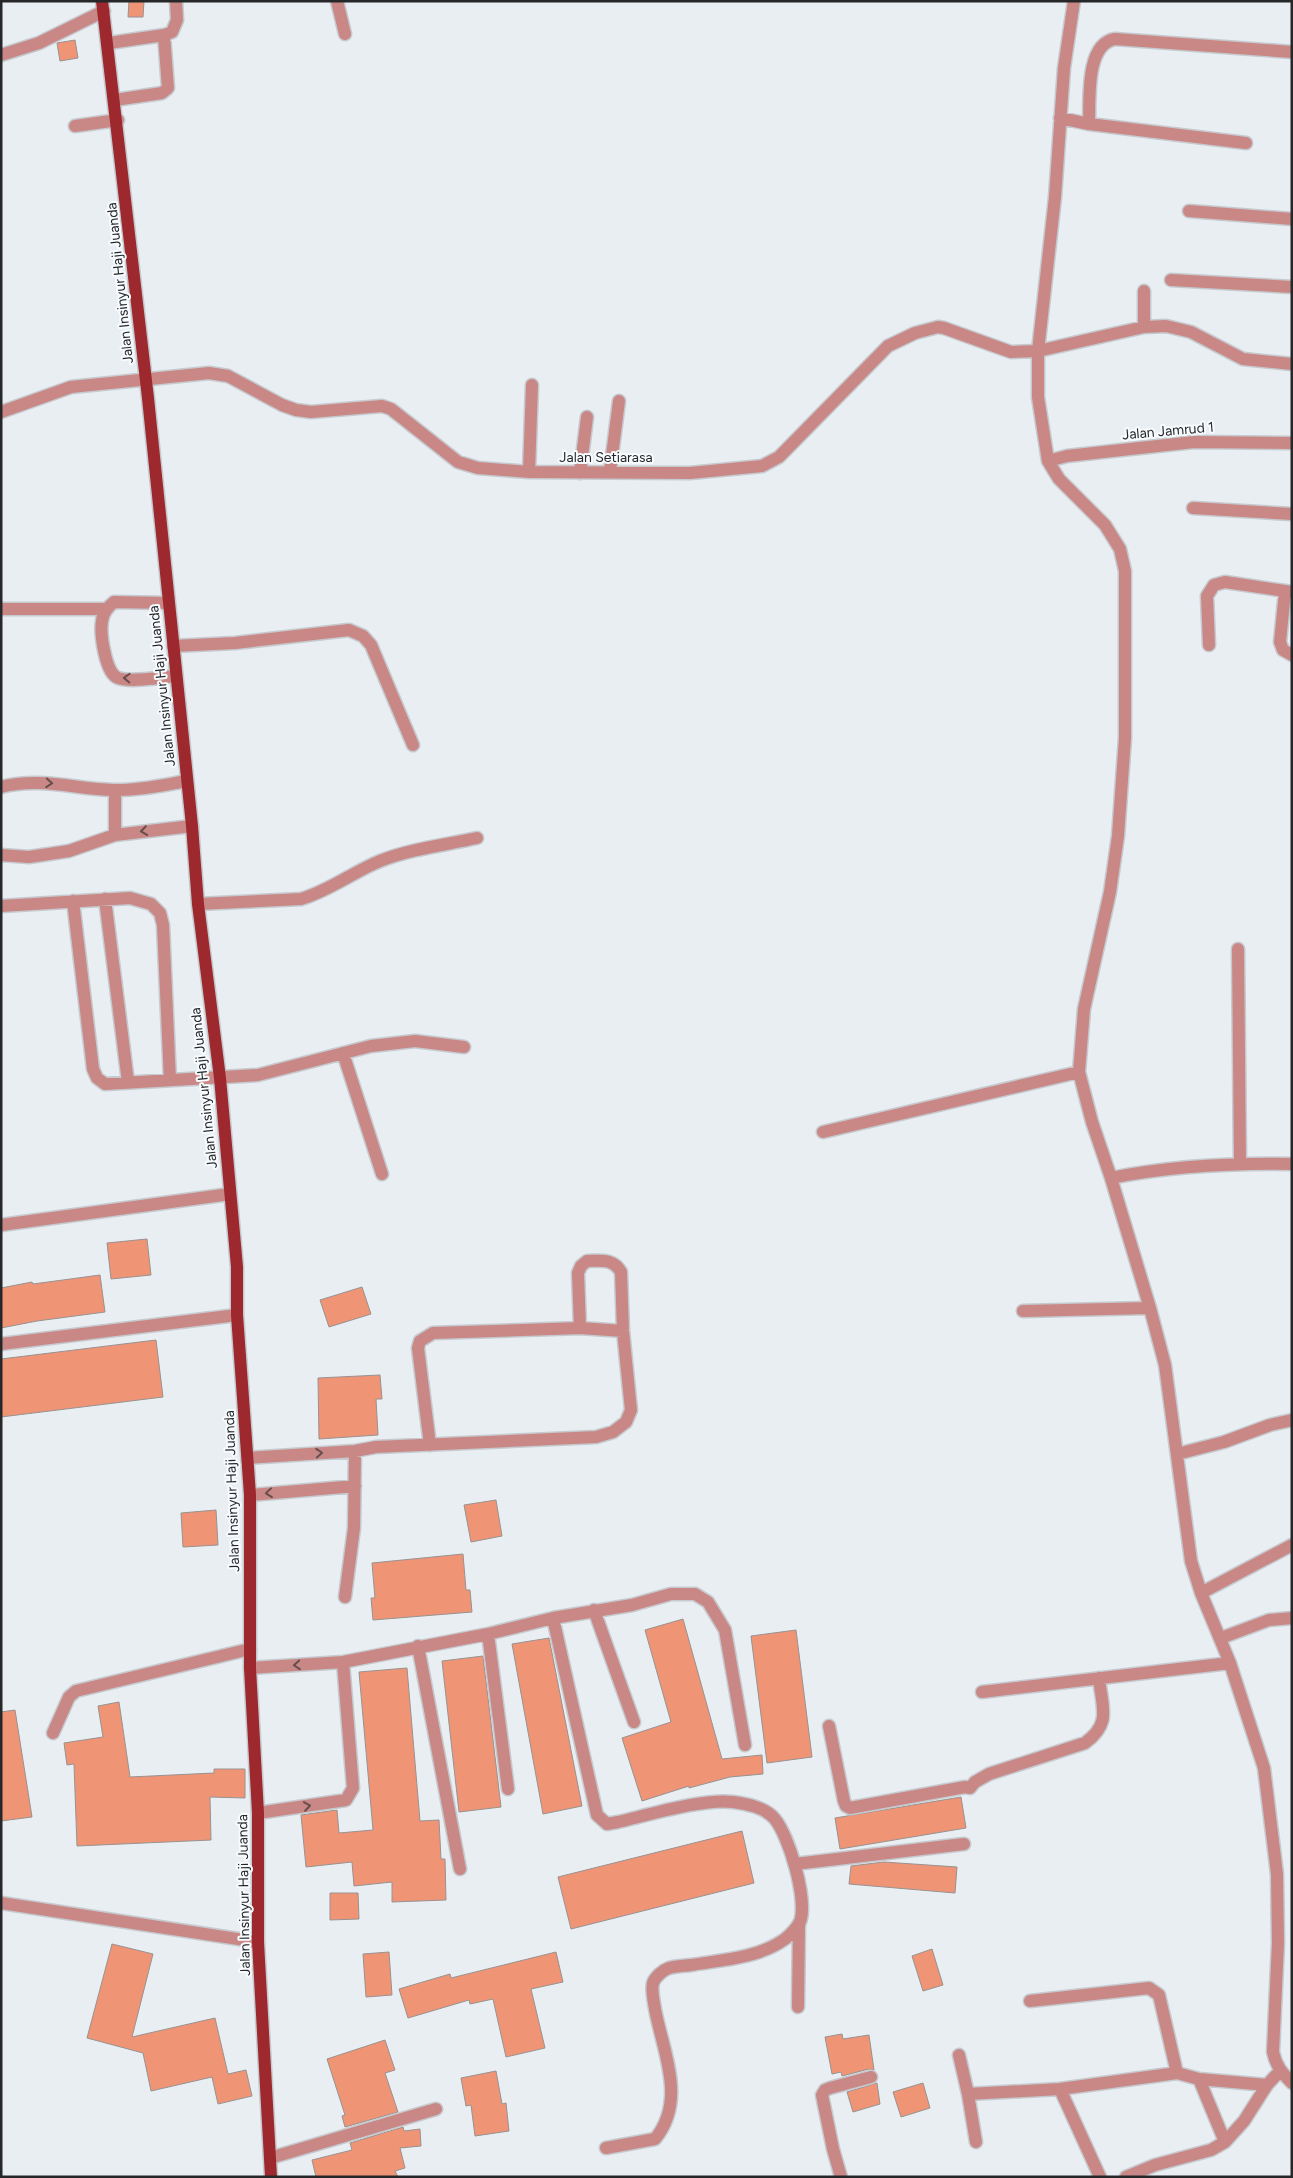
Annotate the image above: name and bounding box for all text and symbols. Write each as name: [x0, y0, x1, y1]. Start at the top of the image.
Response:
street label: Jalan Insinyur Haji Juanda: [103, 202, 137, 364]
street label: Jalan Jamrud 1: [1121, 419, 1215, 443]
street label: Jalan Setiarasa: [559, 449, 653, 466]
street label: Jalan Insinyur Haji Juanda: [145, 605, 179, 767]
one-way arrow: [123, 673, 131, 684]
one-way arrow: [46, 778, 54, 789]
one-way arrow: [140, 825, 148, 836]
street label: Jalan Insinyur Haji Juanda: [187, 1007, 221, 1169]
street label: Jalan Insinyur Haji Juanda: [221, 1410, 243, 1572]
one-way arrow: [316, 1448, 324, 1459]
one-way arrow: [265, 1487, 273, 1498]
one-way arrow: [293, 1660, 301, 1671]
one-way arrow: [303, 1801, 311, 1812]
street label: Jalan Insinyur Haji Juanda: [234, 1814, 254, 1976]

